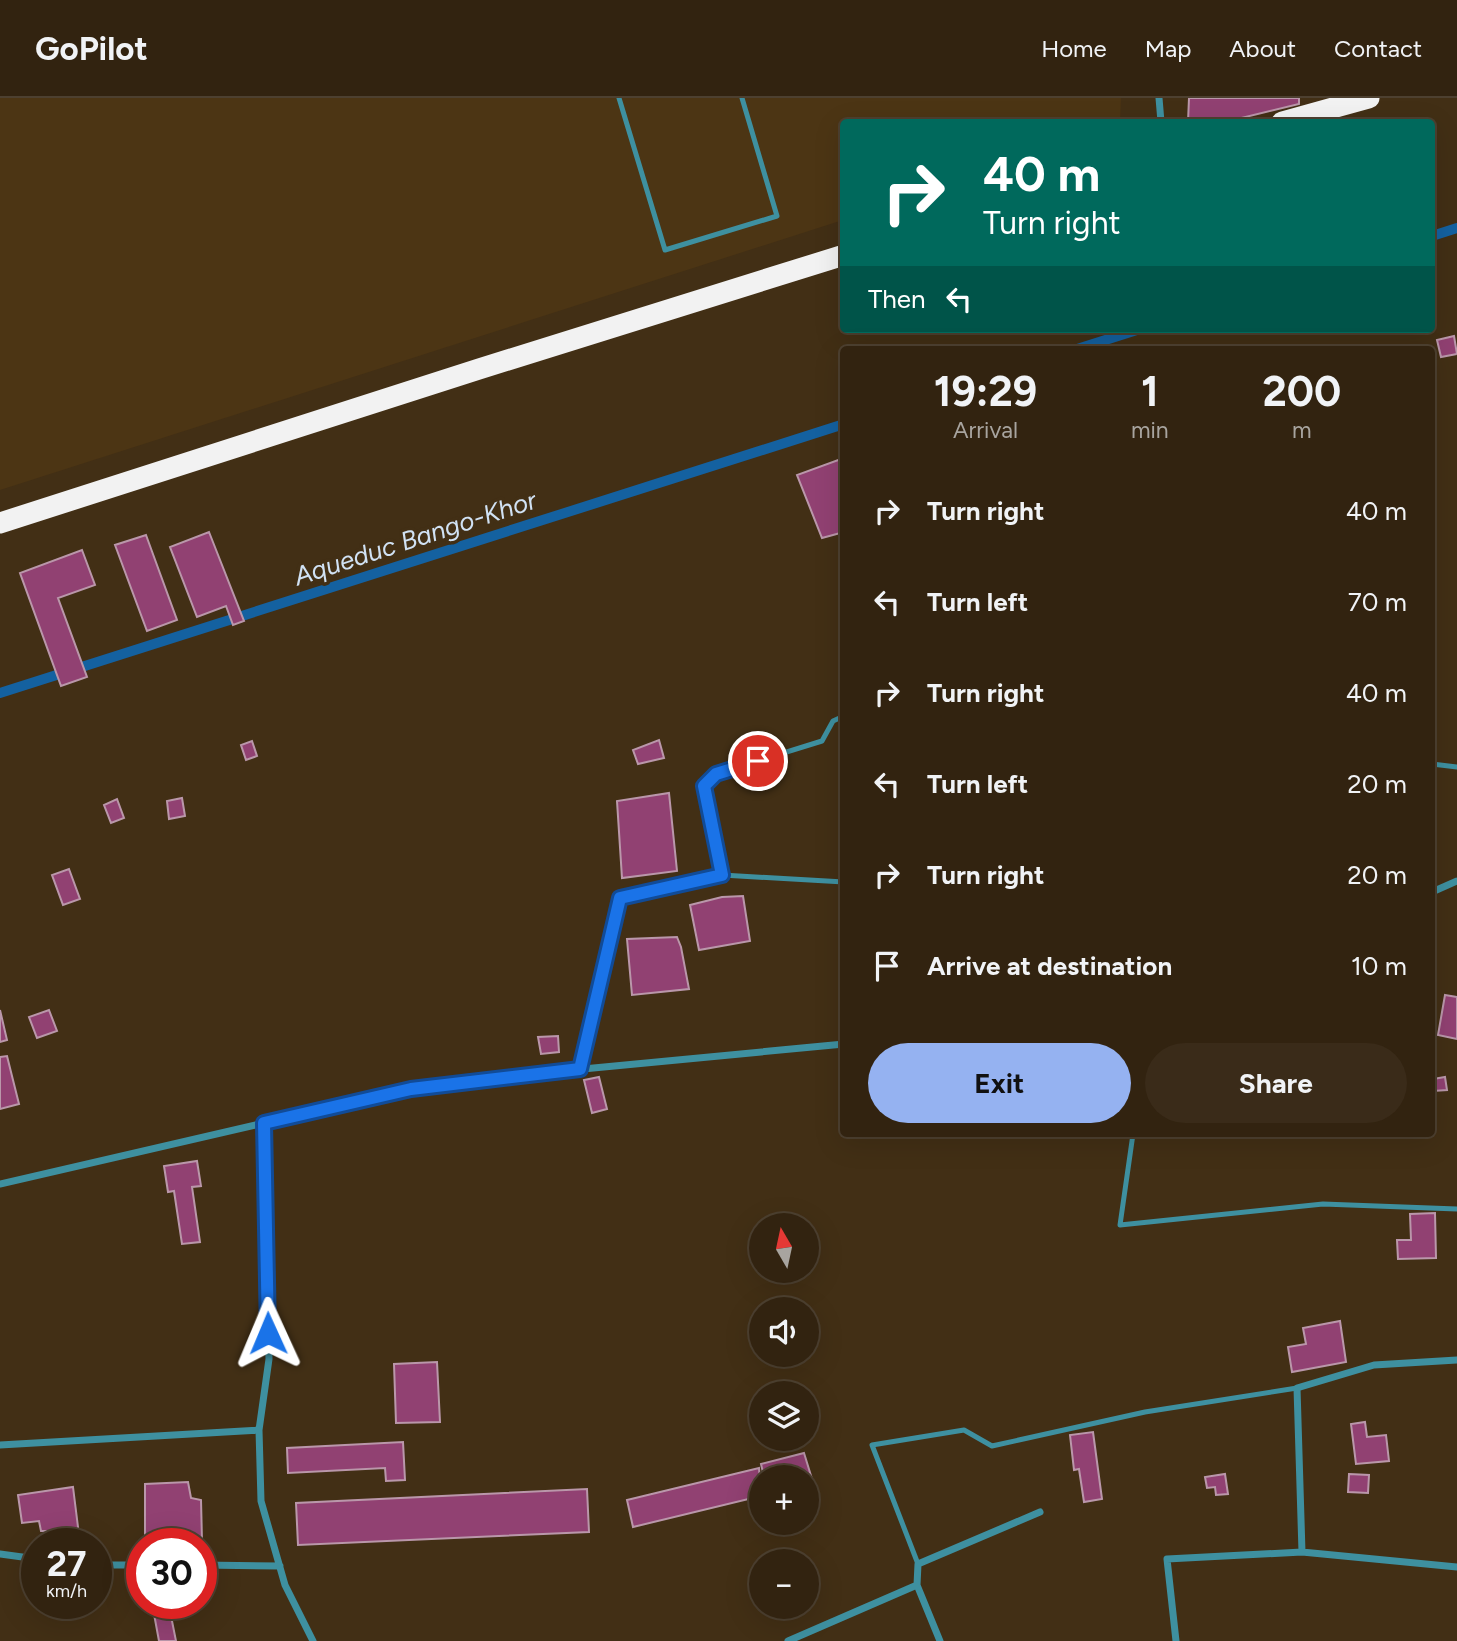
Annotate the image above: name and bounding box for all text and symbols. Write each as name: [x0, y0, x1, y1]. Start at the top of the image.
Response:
text: GoPilot: [35, 29, 148, 68]
text: Home: [1041, 34, 1107, 63]
text: Map: [1145, 34, 1191, 63]
text: About: [1229, 34, 1296, 63]
text: Contact: [1334, 34, 1422, 63]
text: 40 m: [983, 144, 1100, 203]
icon: right: [868, 147, 959, 238]
text: Turn right: [983, 204, 1121, 242]
icon: left: [940, 280, 978, 318]
text: Then: [868, 283, 926, 315]
text: 19:29: [934, 366, 1037, 417]
text: 1: [1141, 366, 1159, 417]
text: 200: [1262, 366, 1341, 417]
text: Arrival: [953, 416, 1018, 444]
text: min: [1131, 416, 1169, 444]
text: m: [1292, 416, 1312, 444]
water label: Aqueduc Bango-Khor: [289, 483, 541, 593]
icon: right: [868, 492, 906, 530]
text: Turn right: [927, 495, 1044, 527]
text: 40 m: [1346, 495, 1407, 527]
icon: left: [868, 583, 906, 621]
text: Turn left: [927, 586, 1028, 618]
text: 70 m: [1348, 586, 1407, 618]
icon: right: [868, 674, 906, 712]
text: Turn right: [927, 677, 1044, 709]
text: 40 m: [1346, 677, 1407, 709]
pin: [728, 731, 788, 791]
icon: arrive: [739, 742, 777, 780]
icon: left: [868, 765, 906, 803]
text: Turn left: [927, 768, 1028, 800]
text: 20 m: [1347, 768, 1407, 800]
icon: right: [868, 856, 906, 894]
text: Turn right: [927, 859, 1044, 891]
text: 20 m: [1347, 859, 1407, 891]
icon: arrive: [868, 947, 906, 985]
text: Arrive at destination: [927, 950, 1172, 982]
text: 10 m: [1351, 950, 1407, 982]
button: Exit: [868, 1043, 1131, 1123]
button: Share: [1145, 1043, 1407, 1123]
north arrow: [749, 1213, 819, 1283]
map controls: [749, 1213, 819, 1619]
position arrow: [231, 1296, 305, 1370]
button: sound: [749, 1297, 819, 1367]
button: layers: [749, 1381, 819, 1451]
button: +: [749, 1465, 819, 1535]
speed limit sign: 30: [126, 1528, 217, 1619]
text: 27: [47, 1543, 86, 1585]
button: −: [749, 1549, 819, 1619]
text: km/h: [46, 1580, 87, 1602]

